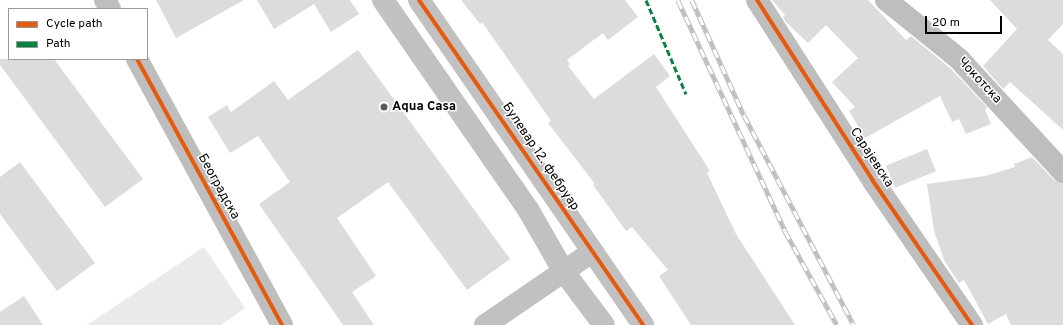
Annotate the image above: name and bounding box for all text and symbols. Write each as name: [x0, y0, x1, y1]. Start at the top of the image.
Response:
legend: [8, 8, 148, 60]
scale bar: [927, 8, 1004, 34]
text: 20 m: [932, 15, 960, 31]
text: Cycle path: [46, 16, 103, 32]
text: Path: [46, 36, 71, 52]
street label: Чокотска: [954, 55, 1004, 107]
place label: Aqua Casa: [392, 99, 456, 115]
street label: Булевар 12. фебруар: [498, 100, 582, 214]
marker: Aqua Casa: [379, 102, 389, 112]
street label: Сарајевска: [846, 125, 896, 191]
street label: Београдска: [194, 152, 242, 222]

